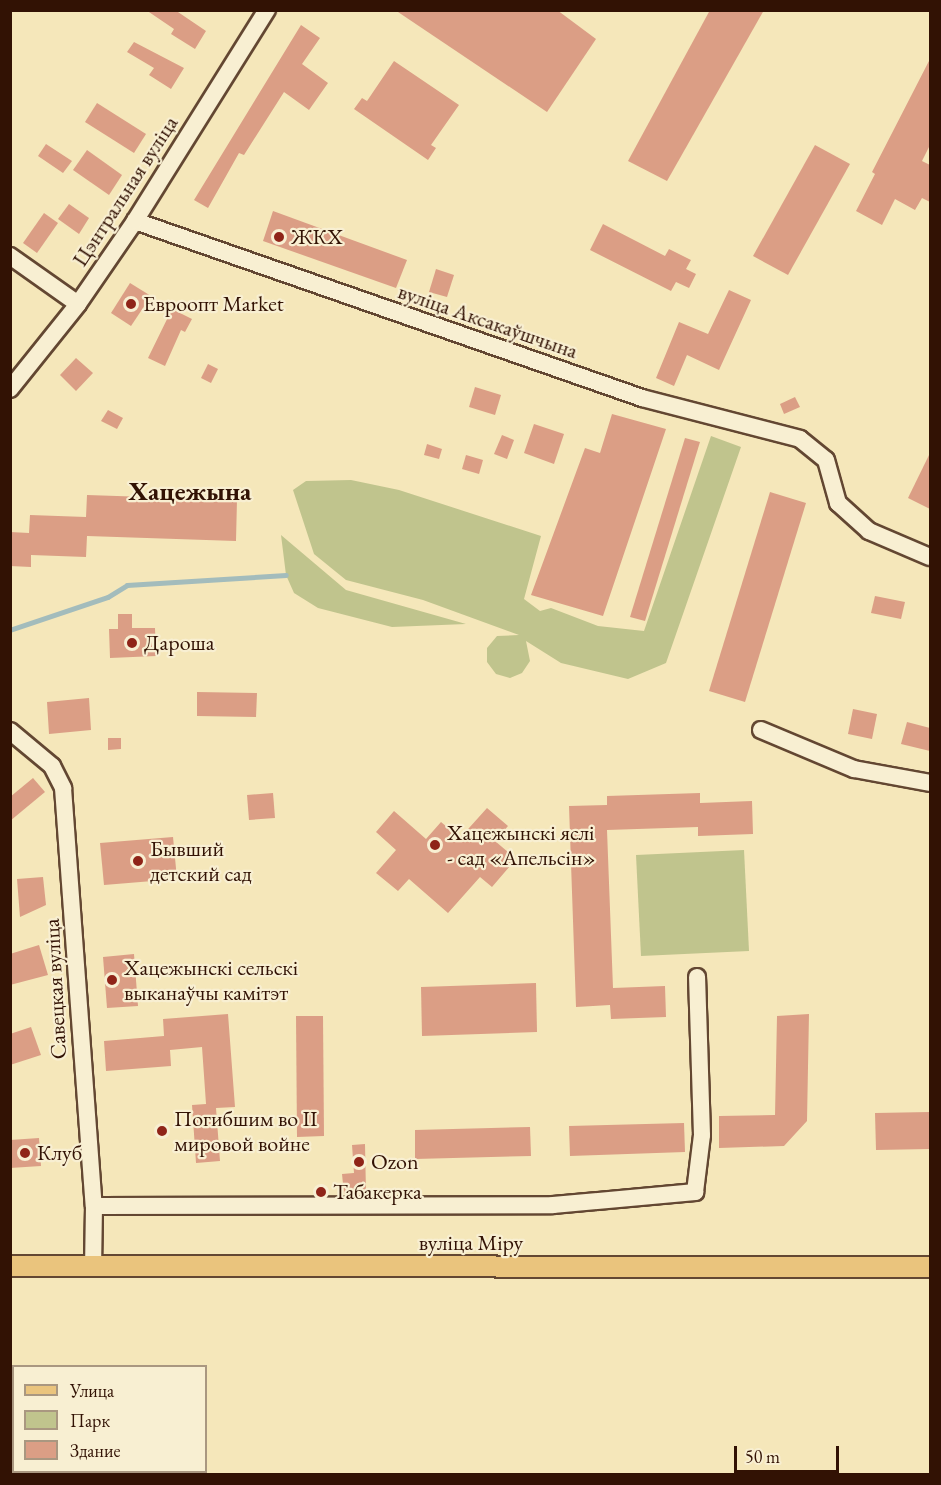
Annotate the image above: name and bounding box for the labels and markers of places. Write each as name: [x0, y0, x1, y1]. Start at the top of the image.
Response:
place label: ЖКХ: [291, 224, 343, 250]
marker: ЖКХ: [272, 230, 286, 244]
place label: Евроопт Market: [143, 291, 284, 317]
marker: Евроопт Market: [124, 297, 138, 311]
place label: Дароша: [144, 630, 215, 656]
marker: Дароша: [125, 636, 139, 650]
place label: Хацежынскі яслі - сад «Апельсін»: [447, 819, 596, 870]
place label: Бывший детский сад: [150, 835, 252, 886]
marker: Хацежынскі яслі - сад «Апельсін»: [428, 838, 442, 852]
marker: Бывший детский сад: [131, 854, 145, 868]
place label: Хацежынскі сельскі выканаўчы камітэт: [124, 954, 298, 1005]
marker: Хацежынскі сельскі выканаўчы камітэт: [105, 973, 119, 987]
place label: Погибшим во II мировой войне: [174, 1105, 317, 1156]
marker: Погибшим во II мировой войне: [155, 1124, 169, 1138]
place label: Клуб: [37, 1140, 82, 1166]
marker: Клуб: [18, 1146, 32, 1160]
place label: Ozon: [371, 1149, 419, 1175]
marker: Ozon: [352, 1155, 366, 1169]
place label: Табакерка: [333, 1179, 422, 1205]
marker: Табакерка: [314, 1185, 328, 1199]

